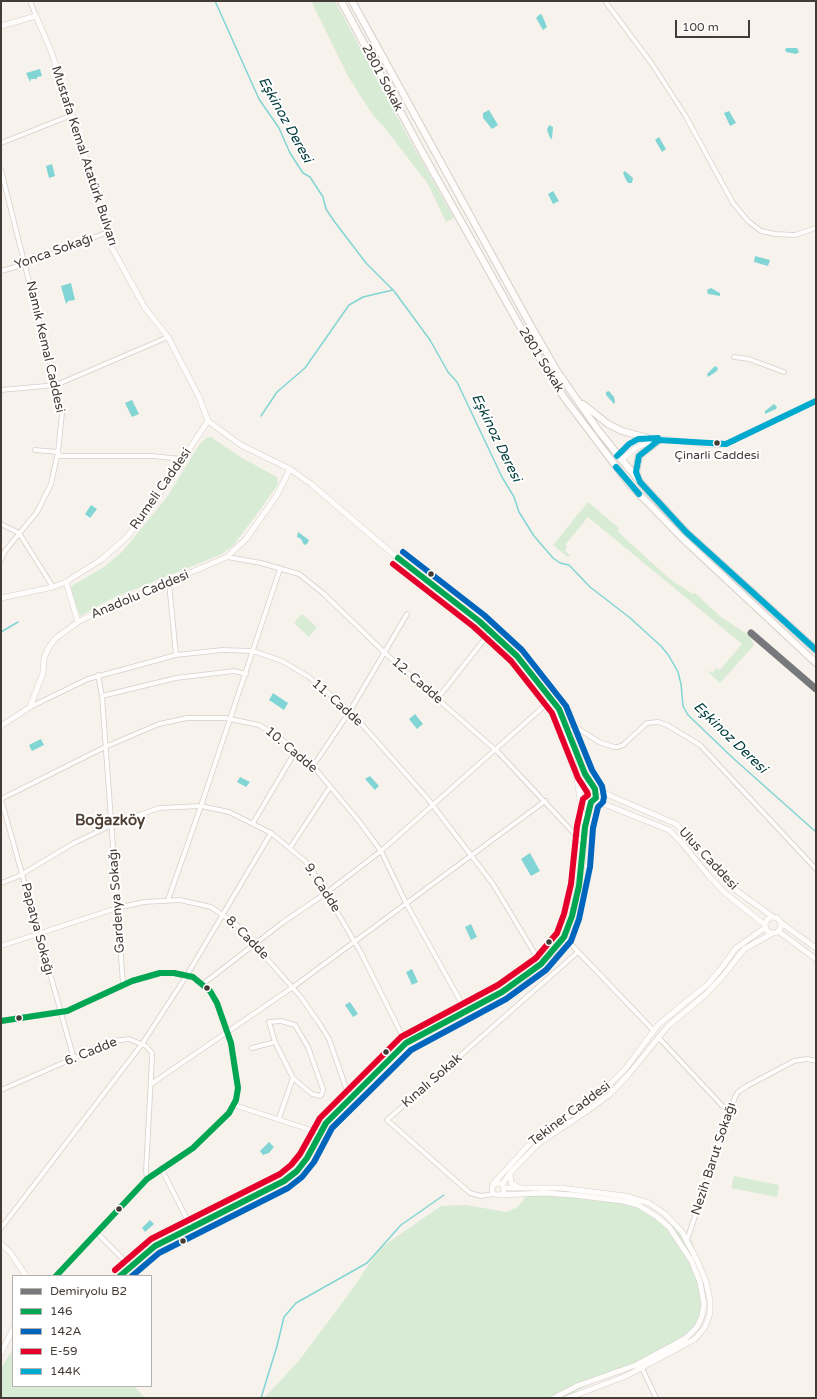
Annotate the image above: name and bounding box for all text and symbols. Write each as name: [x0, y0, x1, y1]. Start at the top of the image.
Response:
scale bar: [677, 12, 752, 38]
text: 100 m: [682, 20, 719, 34]
street label: 2801 Sokak: [358, 42, 406, 114]
street label: Mustafa Kemal Atatürk Bulvarı: [48, 64, 120, 248]
water label: Eşkinoz Deresi: [254, 74, 316, 166]
street label: Yonca Sokağı: [13, 231, 95, 273]
street label: Namık Kemal Caddesi: [22, 280, 68, 414]
street label: 2801 Sokak: [515, 325, 567, 395]
water label: Eşkinoz Deresi: [467, 391, 525, 485]
marker: Çinarli Caddesi: [712, 438, 722, 448]
street label: Rumeli Caddesi: [127, 445, 195, 533]
place label: Çinarli Caddesi: [675, 449, 759, 463]
street label: Anadolu Caddesi: [89, 567, 191, 623]
unlabelled marker: [426, 569, 436, 579]
street label: 12. Cadde: [388, 654, 446, 708]
street label: 11. Cadde: [308, 676, 366, 730]
water label: Eşkinoz Deresi: [690, 699, 770, 777]
street label: 10. Cadde: [262, 724, 320, 776]
district label: Boğazköy: [75, 812, 145, 830]
street label: Ulus Caddesi: [675, 824, 741, 894]
street label: Gardenya Sokağı: [106, 848, 128, 954]
street label: 9. Cadde: [300, 861, 344, 915]
street label: Papatya Sokağı: [17, 881, 57, 977]
street label: 8. Cadde: [222, 913, 272, 963]
unlabelled marker: [544, 937, 554, 947]
unlabelled marker: [202, 983, 212, 993]
unlabelled marker: [14, 1013, 24, 1023]
street label: 6. Cadde: [63, 1034, 119, 1070]
unlabelled marker: [381, 1047, 391, 1057]
street label: Kınalı Sokak: [399, 1051, 465, 1111]
street label: Tekiner Caddesi: [526, 1078, 614, 1150]
street label: Nezih Barut Sokağı: [688, 1101, 740, 1217]
unlabelled marker: [114, 1204, 124, 1214]
unlabelled marker: [178, 1236, 188, 1246]
legend: [12, 1275, 152, 1387]
text: Demiryolu B2: [50, 1284, 127, 1298]
text: 146: [50, 1304, 73, 1318]
text: 142A: [50, 1324, 82, 1338]
text: E-59: [50, 1344, 78, 1358]
text: 144K: [50, 1364, 81, 1378]

